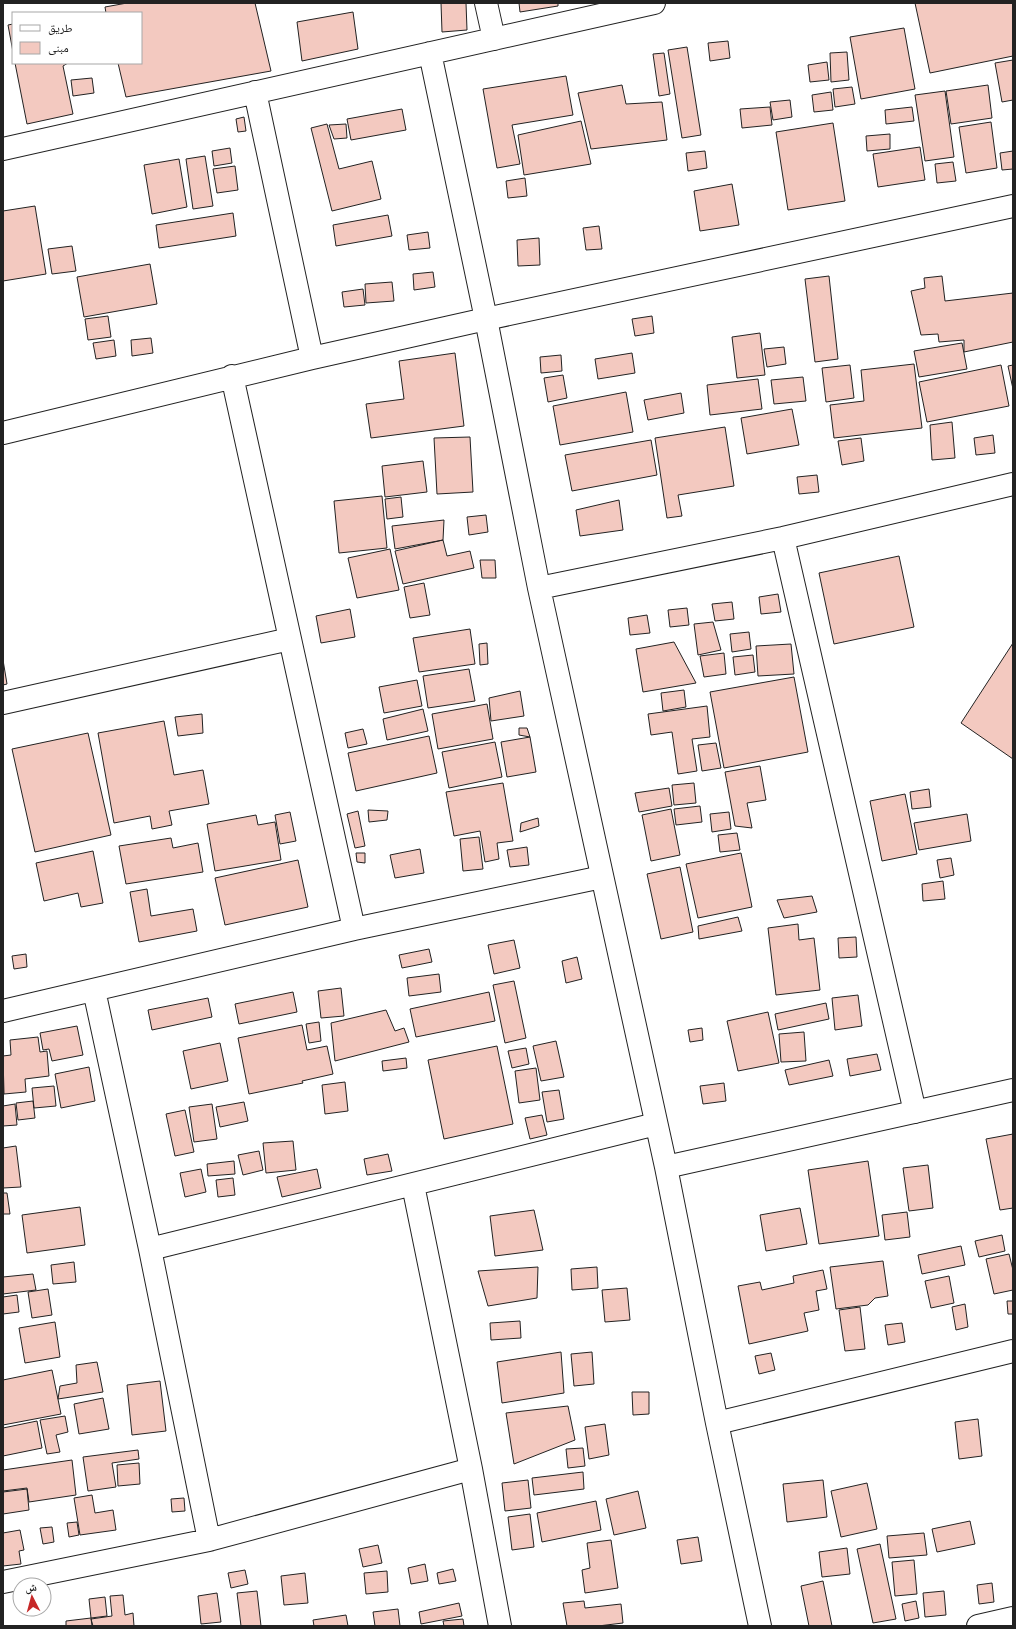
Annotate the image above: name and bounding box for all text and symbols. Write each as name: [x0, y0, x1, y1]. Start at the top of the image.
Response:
legend: [12, 12, 142, 64]
text: طريق: [48, 19, 73, 36]
text: مبنى: [48, 39, 69, 56]
north arrow: [12, 1577, 52, 1617]
text: ش: [24, 1578, 38, 1596]

